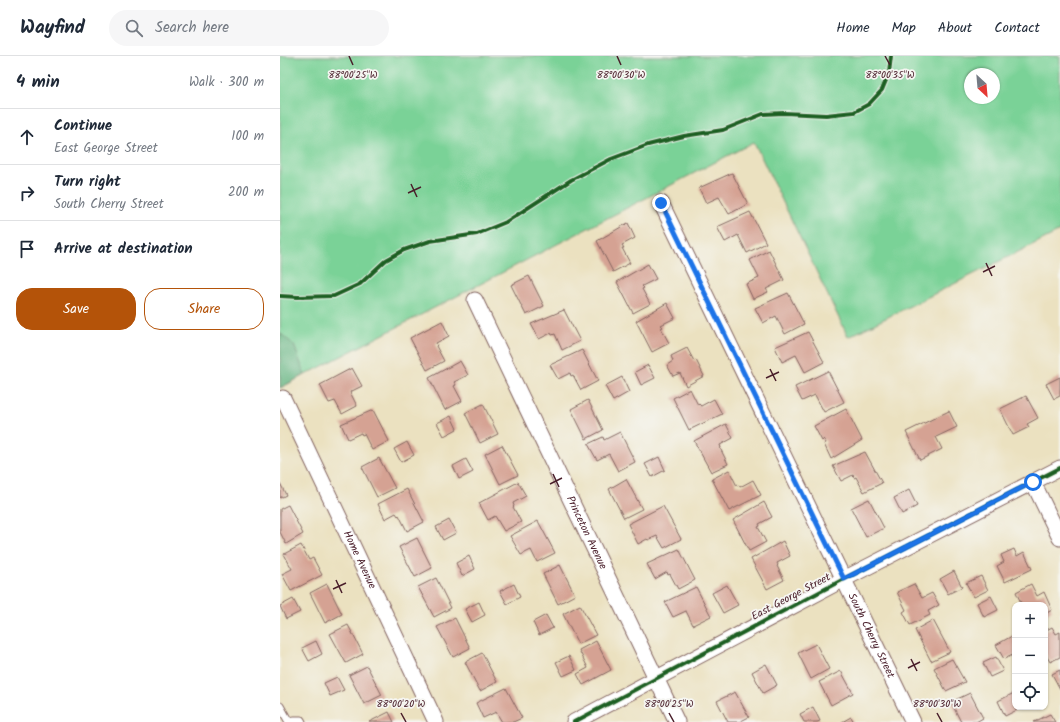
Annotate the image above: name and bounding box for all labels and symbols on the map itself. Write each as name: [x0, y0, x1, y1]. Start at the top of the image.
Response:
text: 88°00'25"W: [328, 67, 378, 83]
text: 88°00'30"W: [597, 67, 646, 83]
text: 88°00'35"W: [865, 67, 915, 83]
north arrow: [964, 68, 1000, 104]
route end: [652, 194, 670, 212]
route start: [1024, 473, 1042, 491]
street label: Princeton Avenue: [561, 493, 612, 573]
street label: Home Avenue: [338, 528, 381, 592]
street label: East George Street: [748, 568, 835, 626]
street label: South Cherry Street: [843, 590, 900, 682]
text: 88°00'20"W: [377, 696, 426, 712]
text: 88°00'25"W: [644, 696, 694, 712]
text: 88°00'30"W: [913, 696, 962, 712]

